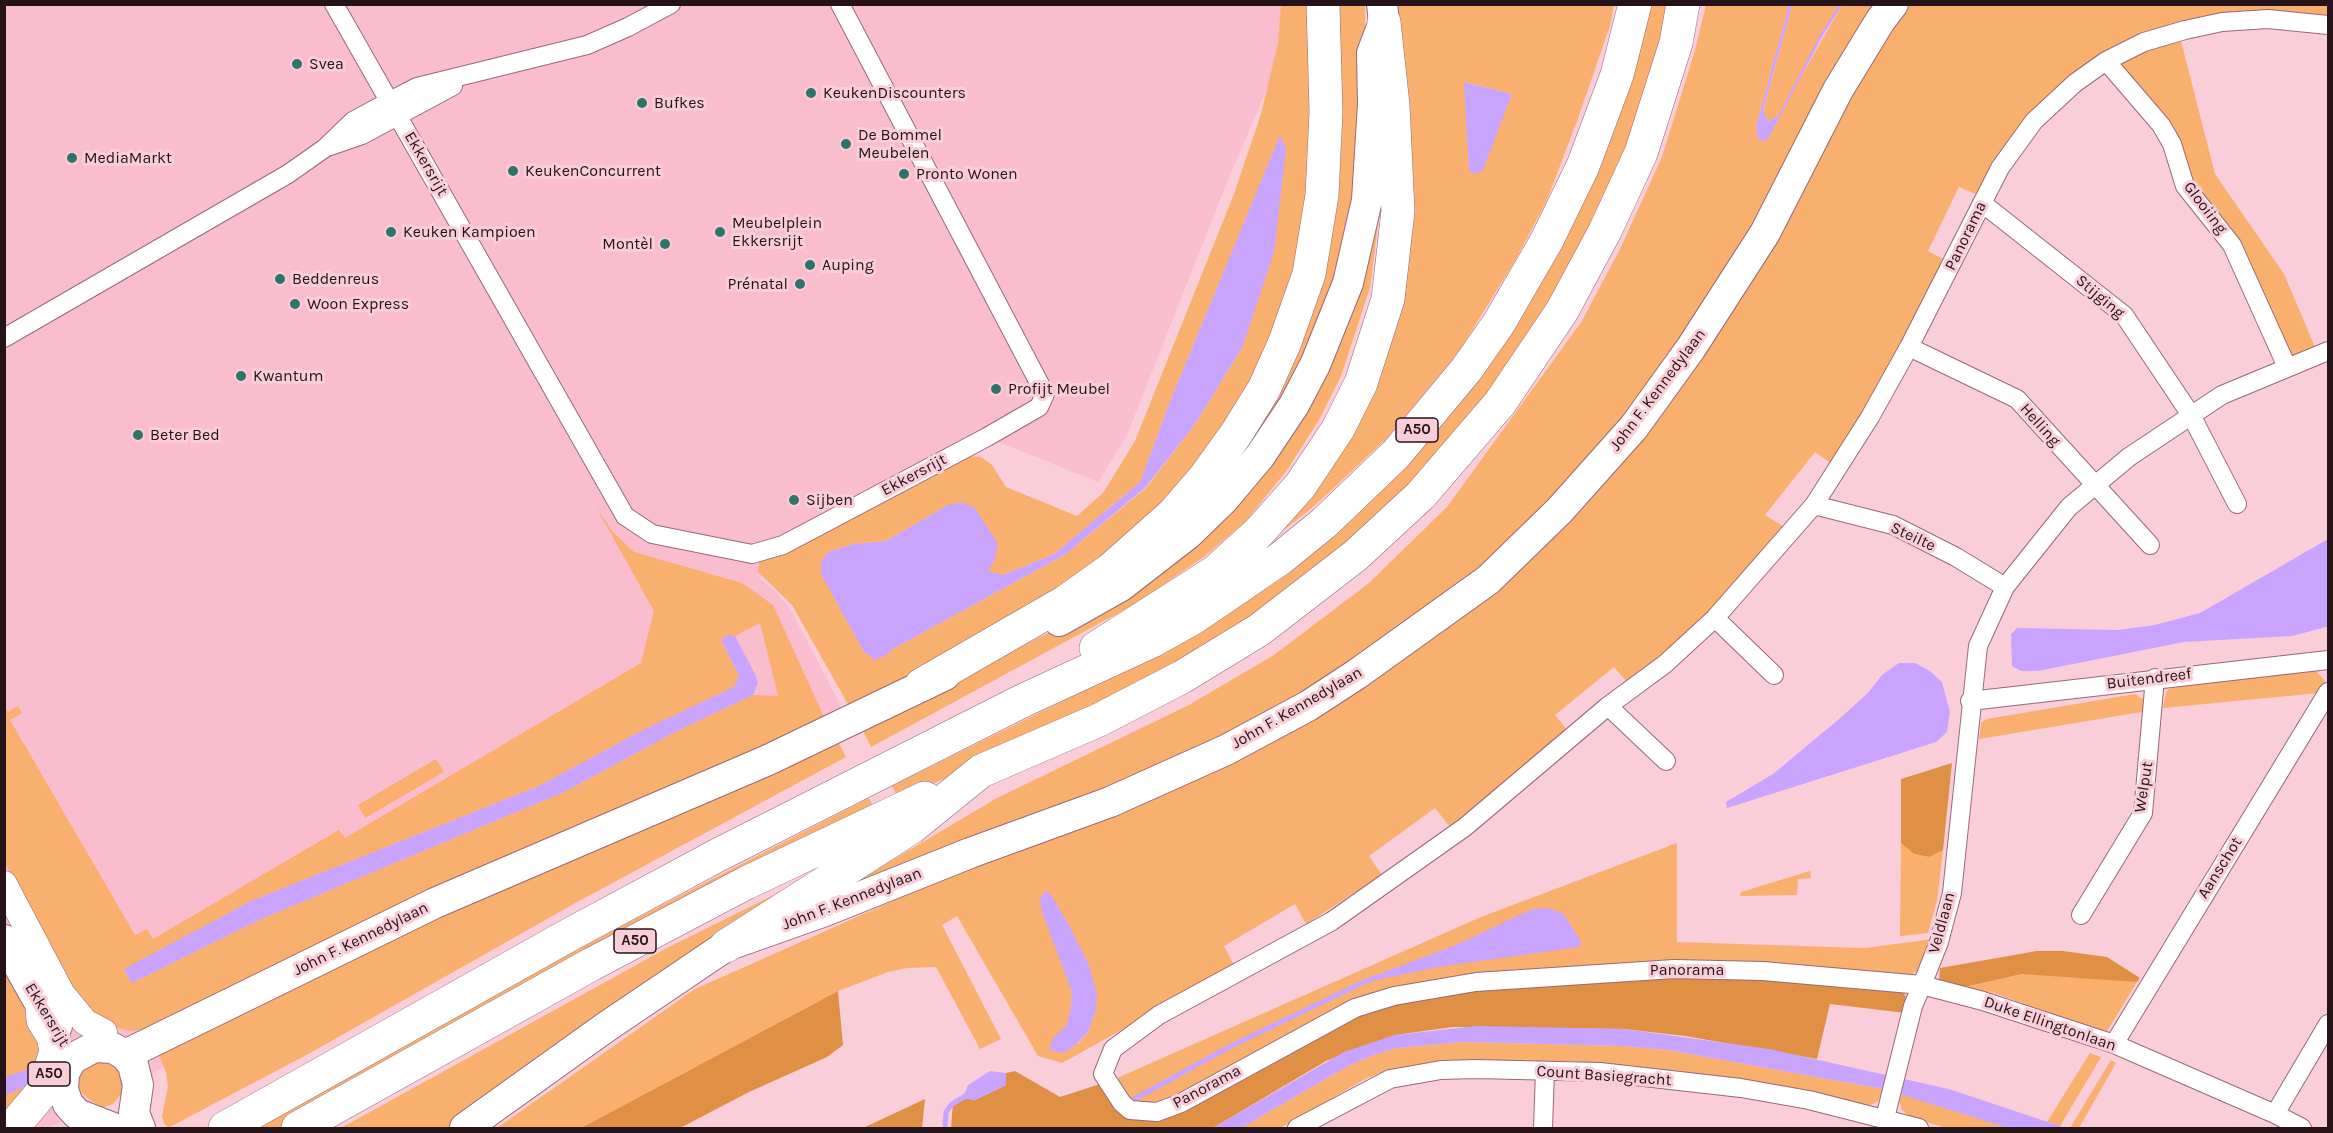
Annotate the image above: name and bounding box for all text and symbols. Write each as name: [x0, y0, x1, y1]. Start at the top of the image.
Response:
place label: Svea: [309, 54, 344, 74]
marker: Svea: [290, 57, 304, 71]
place label: KeukenDiscounters: [823, 83, 966, 103]
marker: KeukenDiscounters: [804, 86, 818, 100]
place label: Bufkes: [654, 93, 705, 113]
marker: Bufkes: [635, 96, 649, 110]
place label: De Bommel Meubelen: [858, 125, 942, 163]
street label: Ekkersrijt: [400, 128, 452, 200]
marker: De Bommel Meubelen: [839, 137, 853, 151]
place label: MediaMarkt: [84, 148, 172, 168]
marker: MediaMarkt: [65, 151, 79, 165]
place label: KeukenConcurrent: [525, 161, 661, 181]
marker: KeukenConcurrent: [506, 164, 520, 178]
place label: Pronto Wonen: [916, 164, 1018, 184]
marker: Pronto Wonen: [897, 167, 911, 181]
street label: Glooiing: [2179, 178, 2231, 238]
street label: Panorama: [1941, 198, 1991, 274]
place label: Meubelplein Ekkersrijt: [732, 213, 822, 251]
place label: Keuken Kampioen: [403, 222, 536, 242]
marker: Keuken Kampioen: [384, 225, 398, 239]
marker: Meubelplein Ekkersrijt: [713, 225, 727, 239]
place label: Montèl: [602, 234, 653, 254]
marker: Montèl: [658, 237, 672, 251]
place label: Auping: [822, 255, 874, 275]
marker: Auping: [803, 258, 817, 272]
place label: Beddenreus: [292, 269, 379, 289]
street label: Stijging: [2072, 271, 2128, 323]
marker: Beddenreus: [273, 272, 287, 286]
place label: Prénatal: [727, 274, 788, 294]
marker: Prénatal: [793, 277, 807, 291]
place label: Woon Express: [307, 294, 409, 314]
marker: Woon Express: [288, 297, 302, 311]
street label: John F. Kennedylaan: [1606, 325, 1710, 455]
place label: Kwantum: [253, 366, 323, 386]
marker: Kwantum: [234, 369, 248, 383]
place label: Profijt Meubel: [1008, 379, 1110, 399]
marker: Profijt Meubel: [989, 382, 1003, 396]
street label: Helling: [2016, 400, 2064, 450]
road number: A50: [1396, 418, 1438, 442]
place label: Beter Bed: [150, 425, 220, 445]
marker: Beter Bed: [131, 428, 145, 442]
street label: Ekkersrijt: [878, 450, 950, 500]
place label: Sijben: [806, 490, 853, 510]
marker: Sijben: [787, 493, 801, 507]
street label: Steilte: [1887, 518, 1939, 556]
street label: John F. Kennedylaan: [1228, 663, 1366, 753]
street label: Buitendreef: [2105, 664, 2193, 694]
street label: Welput: [2130, 760, 2158, 814]
street label: Aanschot: [2194, 834, 2246, 902]
street label: John F. Kennedylaan: [780, 864, 924, 934]
street label: Veldlaan: [1925, 890, 1959, 956]
street label: John F. Kennedylaan: [291, 898, 431, 980]
road number: A50: [614, 929, 656, 953]
street label: Panorama: [1650, 960, 1724, 980]
street label: Ekkersrijt: [20, 980, 74, 1050]
street label: Duke Ellingtonlaan: [1981, 992, 2119, 1056]
street label: Panorama: [1170, 1061, 1244, 1113]
road number: A50: [28, 1062, 70, 1086]
street label: Count Basiegracht: [1536, 1062, 1672, 1090]

